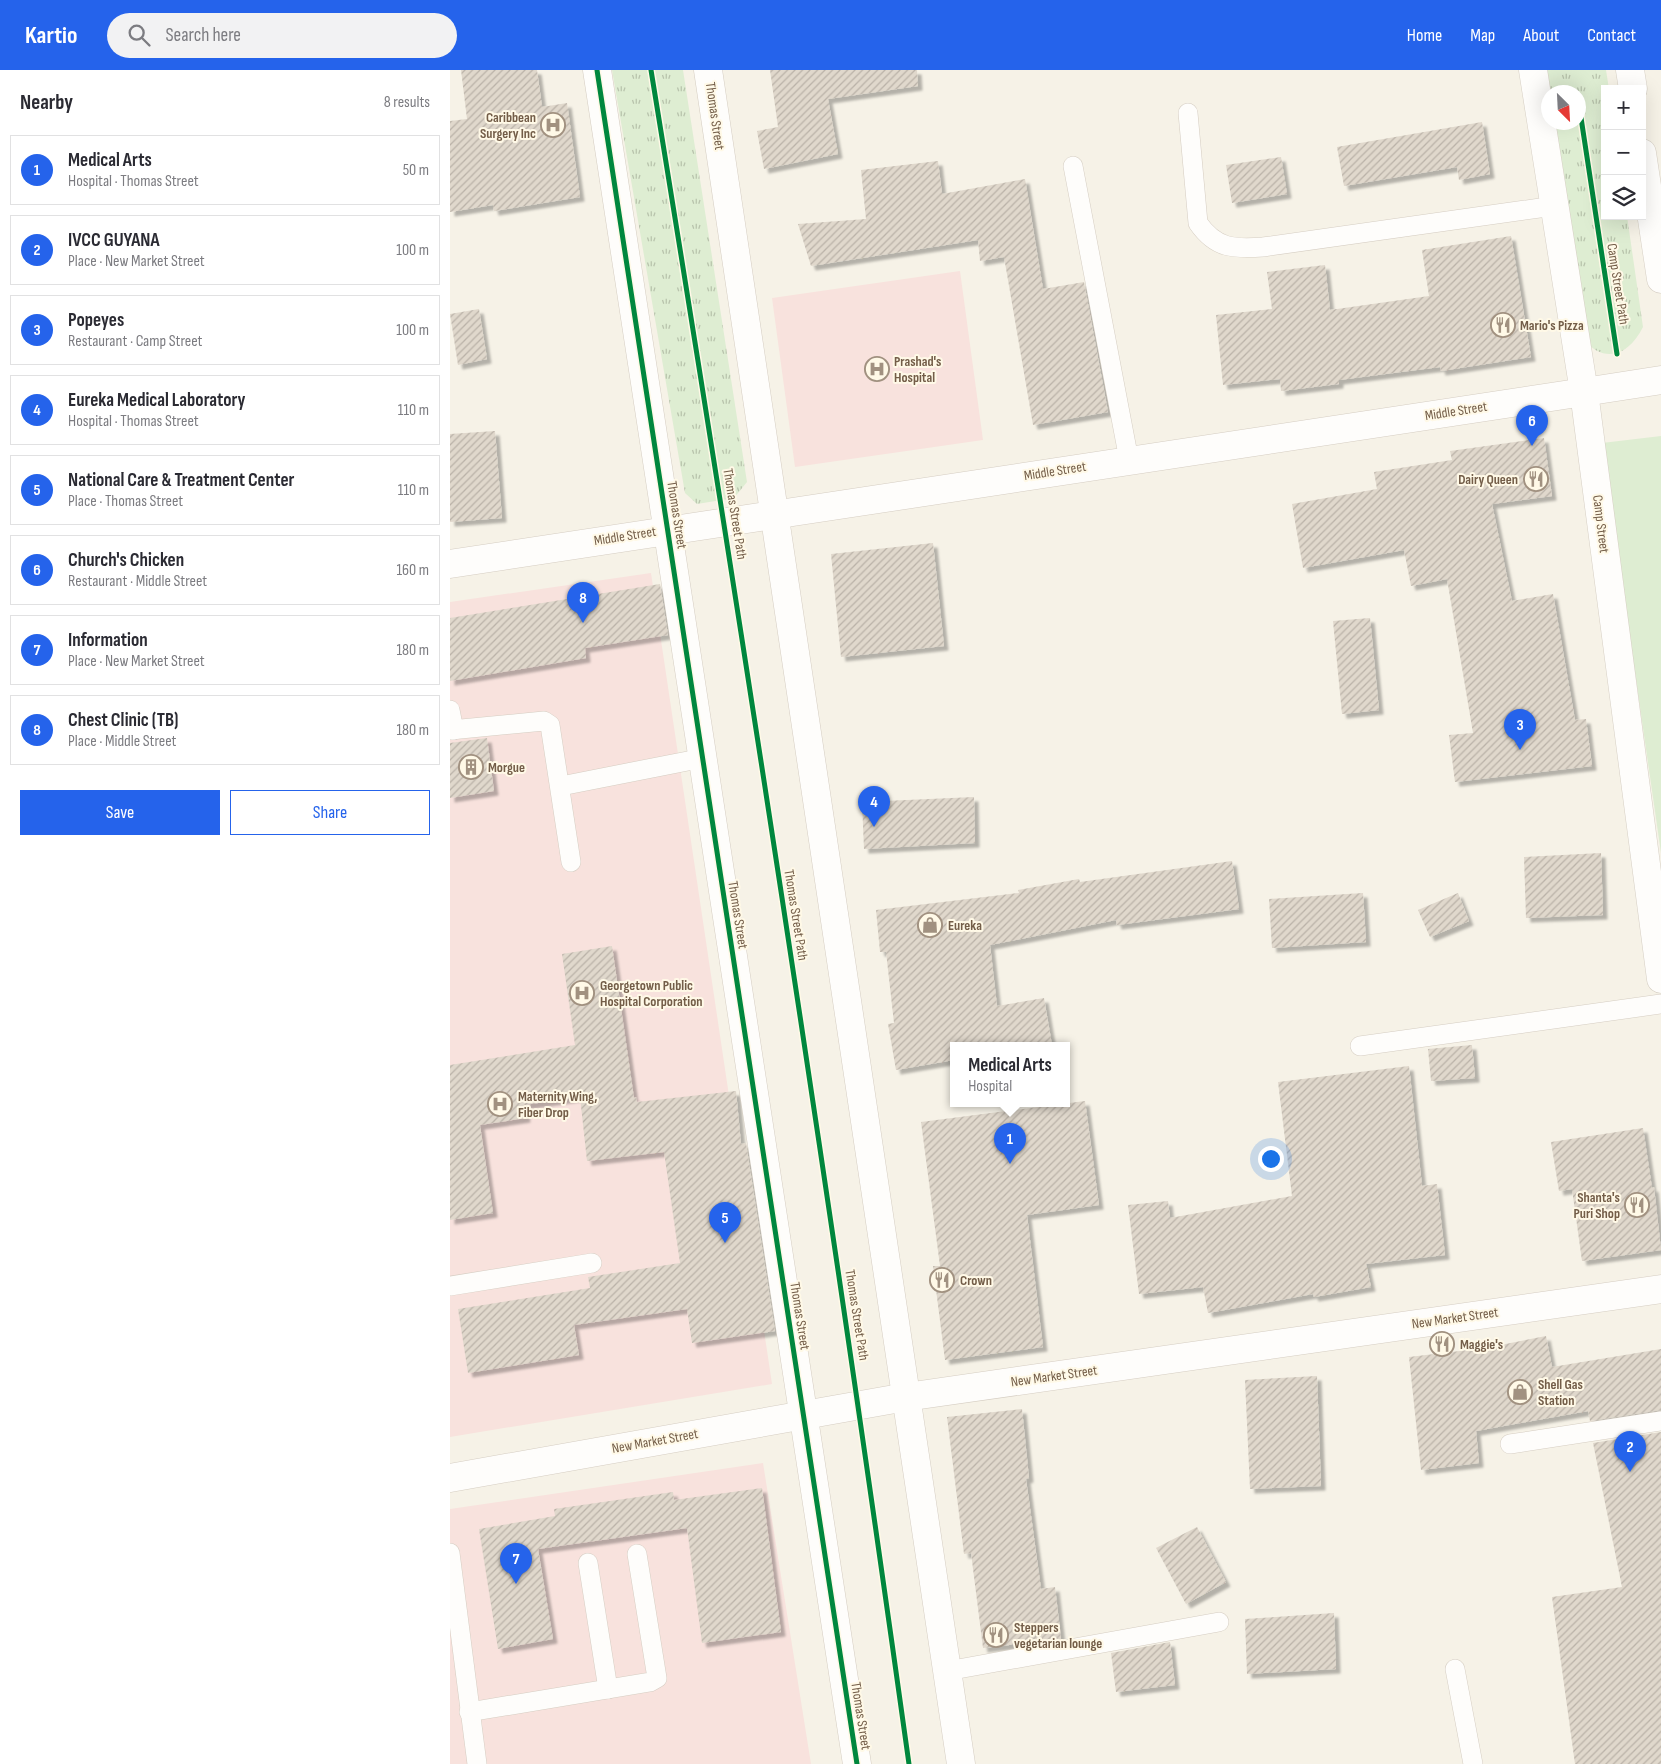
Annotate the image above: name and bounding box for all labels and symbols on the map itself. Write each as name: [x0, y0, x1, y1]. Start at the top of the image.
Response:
street label: Thomas Street: [702, 81, 728, 151]
north arrow: [1541, 85, 1586, 130]
place label: Caribbean Surgery Inc: [480, 109, 536, 142]
hospital icon: Caribbean Surgery Inc: [540, 112, 566, 138]
street label: Camp Street Path: [1603, 242, 1633, 326]
restaurant icon: Mario's Pizza: [1490, 312, 1516, 338]
place label: Mario's Pizza: [1520, 317, 1584, 334]
place label: Prashad's Hospital: [894, 353, 941, 386]
hospital icon: Prashad's Hospital: [864, 356, 890, 382]
street label: Middle Street: [1424, 398, 1488, 424]
pin: 6: [1516, 405, 1548, 446]
street label: Middle Street: [1023, 458, 1087, 484]
restaurant icon: Dairy Queen: [1523, 466, 1549, 492]
street label: Thomas Street Path: [719, 467, 751, 561]
place label: Dairy Queen: [1458, 471, 1518, 488]
street label: Thomas Street: [663, 480, 691, 550]
street label: Camp Street: [1589, 494, 1613, 554]
street label: Middle Street: [593, 523, 657, 549]
pin: 8: [567, 582, 599, 623]
pin: 3: [1504, 709, 1536, 750]
building icon: Morgue: [458, 754, 484, 780]
place label: Morgue: [488, 759, 525, 776]
pin: 4: [858, 786, 890, 827]
street label: Thomas Street Path: [780, 868, 812, 962]
street label: Thomas Street: [724, 880, 752, 950]
shop icon: Eureka: [917, 912, 943, 938]
place label: Eureka: [948, 917, 982, 934]
place label: Georgetown Public Hospital Corporation: [600, 977, 703, 1010]
hospital icon: Georgetown Public Hospital Corporation: [569, 980, 595, 1006]
place label: Maternity Wing, Fiber Drop: [518, 1088, 598, 1121]
hospital icon: Maternity Wing, Fiber Drop: [487, 1091, 513, 1117]
pin: 1: [994, 1123, 1026, 1164]
your location: [1258, 1146, 1284, 1172]
place label: Shanta's Puri Shop: [1573, 1189, 1620, 1222]
restaurant icon: Shanta's Puri Shop: [1624, 1192, 1650, 1218]
pin: 5: [709, 1202, 741, 1243]
restaurant icon: Crown: [929, 1267, 955, 1293]
street label: Thomas Street Path: [841, 1268, 873, 1362]
place label: Crown: [960, 1272, 992, 1289]
street label: Thomas Street: [786, 1281, 814, 1351]
street label: New Market Street: [1411, 1304, 1499, 1332]
restaurant icon: Maggie's: [1429, 1331, 1455, 1357]
place label: Maggie's: [1460, 1336, 1503, 1353]
street label: New Market Street: [1010, 1362, 1098, 1390]
place label: Shell Gas Station: [1538, 1376, 1583, 1409]
shop icon: Shell Gas Station: [1507, 1379, 1533, 1405]
street label: New Market Street: [611, 1425, 699, 1457]
pin: 2: [1614, 1431, 1646, 1472]
pin: 7: [500, 1543, 532, 1584]
place label: Steppers vegetarian lounge: [1014, 1619, 1102, 1652]
restaurant icon: Steppers vegetarian lounge: [983, 1622, 1009, 1648]
street label: Thomas Street: [847, 1681, 875, 1751]

